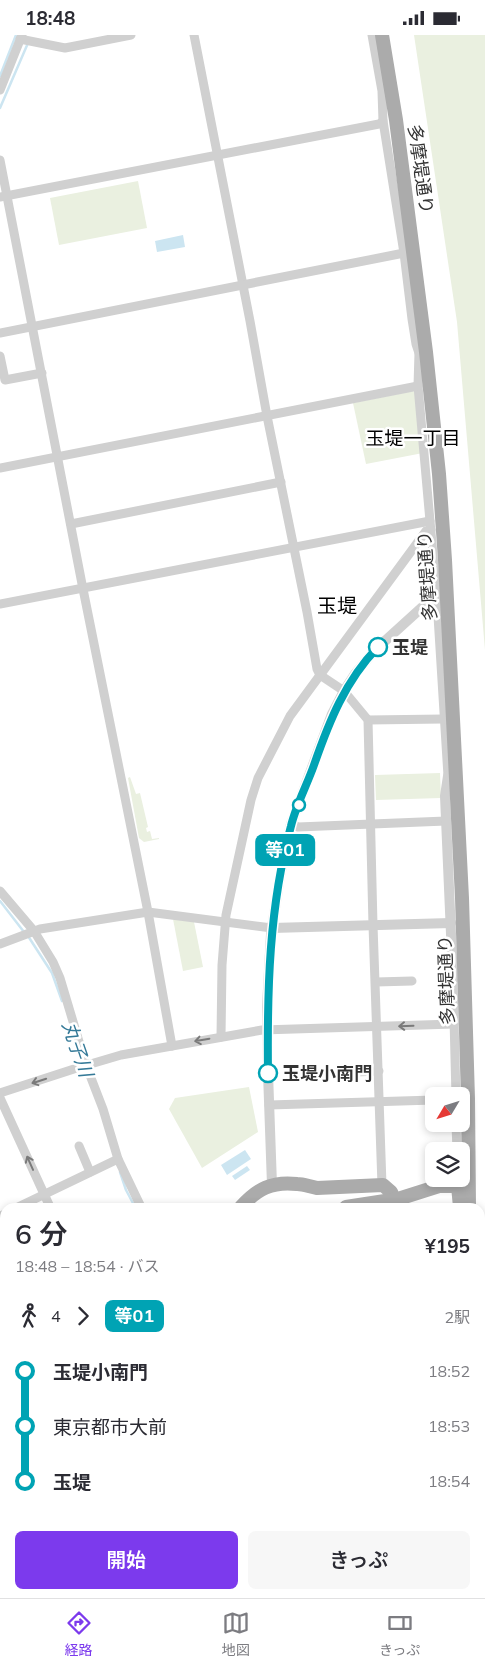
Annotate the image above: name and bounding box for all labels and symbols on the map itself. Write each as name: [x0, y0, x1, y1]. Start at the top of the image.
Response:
street label: 多摩堤通り: [403, 123, 439, 215]
district label: 玉堤一丁目: [365, 426, 461, 450]
street label: 多摩堤通り: [412, 530, 442, 622]
district label: 玉堤: [317, 593, 357, 618]
place label: 玉堤: [392, 636, 428, 659]
marker: 玉堤: [368, 637, 388, 657]
unlabelled marker: [292, 798, 306, 812]
line badge: 等01: [256, 834, 314, 866]
street label: 多摩堤通り: [433, 935, 459, 1025]
water label: 丸子川: [57, 1018, 99, 1082]
one-way arrow: [398, 1021, 414, 1031]
one-way arrow: [194, 1036, 210, 1046]
place label: 玉堤小南門: [282, 1062, 372, 1085]
marker: 玉堤小南門: [258, 1063, 278, 1083]
one-way arrow: [31, 1076, 47, 1086]
north arrow: [425, 1087, 470, 1133]
one-way arrow: [24, 1156, 34, 1171]

